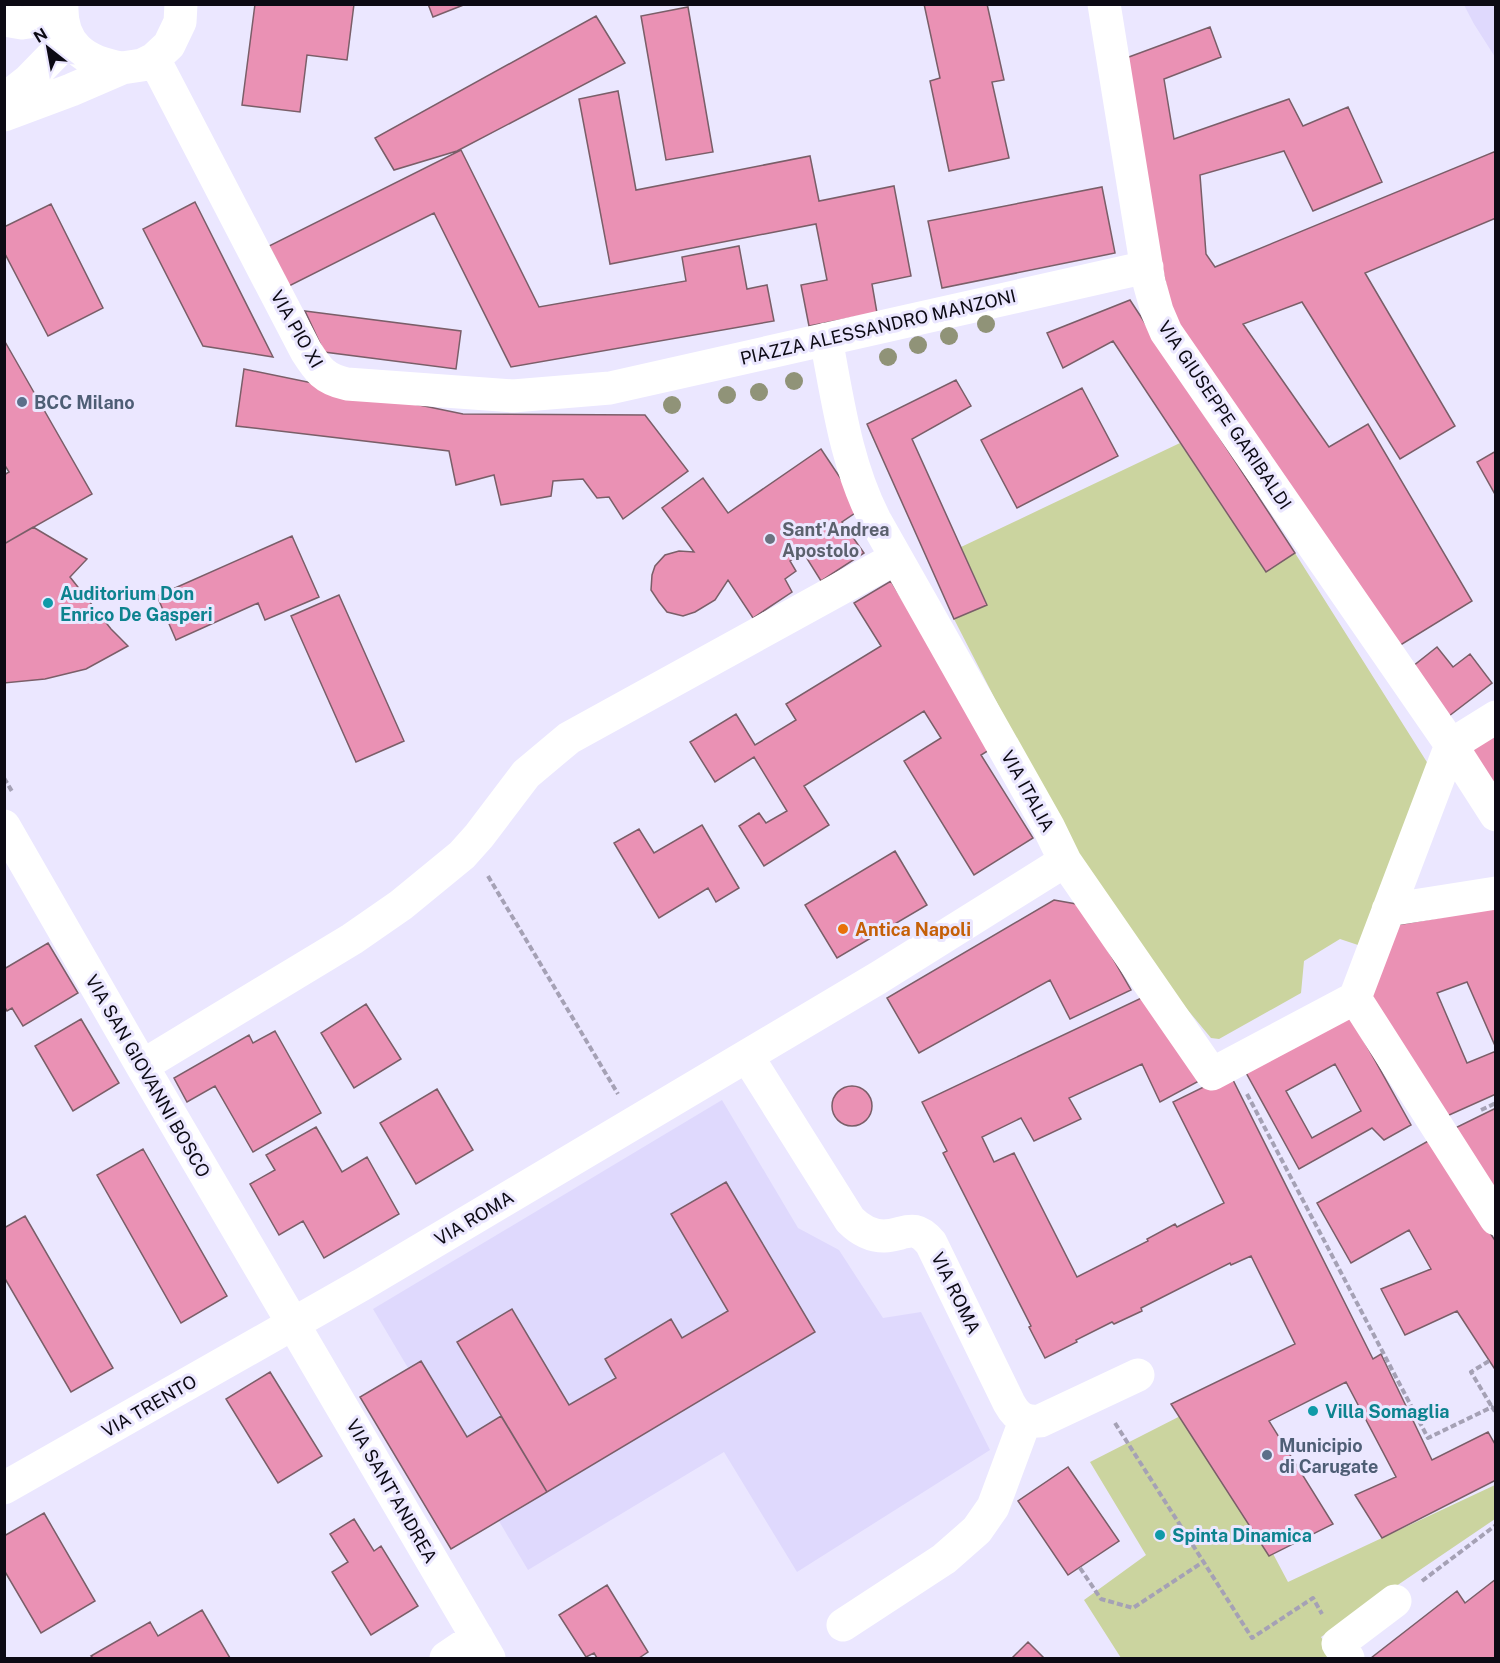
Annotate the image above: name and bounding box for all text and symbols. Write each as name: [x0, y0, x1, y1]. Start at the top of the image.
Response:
north arrow: [18, 18, 78, 78]
text: N: [30, 24, 51, 47]
street label: PIAZZA ALESSANDRO MANZONI: [738, 285, 1018, 369]
street label: VIA PIO XI: [266, 287, 328, 371]
street label: VIA GIUSEPPE GARIBALDI: [1154, 317, 1296, 513]
place label: BCC Milano: [34, 392, 135, 413]
marker: BCC Milano: [15, 395, 29, 409]
place label: Sant'Andrea Apostolo: [782, 519, 890, 561]
marker: Sant'Andrea Apostolo: [763, 532, 777, 546]
place label: Auditorium Don Enrico De Gasperi: [60, 583, 213, 625]
marker: Auditorium Don Enrico De Gasperi: [41, 596, 55, 610]
street label: VIA ITALIA: [997, 747, 1059, 835]
place label: Antica Napoli: [855, 919, 971, 940]
marker: Antica Napoli: [836, 922, 850, 936]
street label: VIA SAN GIOVANNI BOSCO: [81, 971, 215, 1181]
street label: VIA ROMA: [431, 1186, 517, 1250]
street label: VIA ROMA: [927, 1249, 985, 1337]
street label: VIA TRENTO: [98, 1370, 200, 1442]
place label: Villa Somaglia: [1325, 1401, 1449, 1422]
marker: Villa Somaglia: [1306, 1404, 1320, 1418]
street label: VIA SANT'ANDREA: [342, 1415, 442, 1567]
place label: Municipio di Carugate: [1279, 1435, 1378, 1477]
marker: Municipio di Carugate: [1260, 1448, 1274, 1462]
place label: Spinta Dinamica: [1172, 1525, 1312, 1546]
marker: Spinta Dinamica: [1153, 1528, 1167, 1542]

